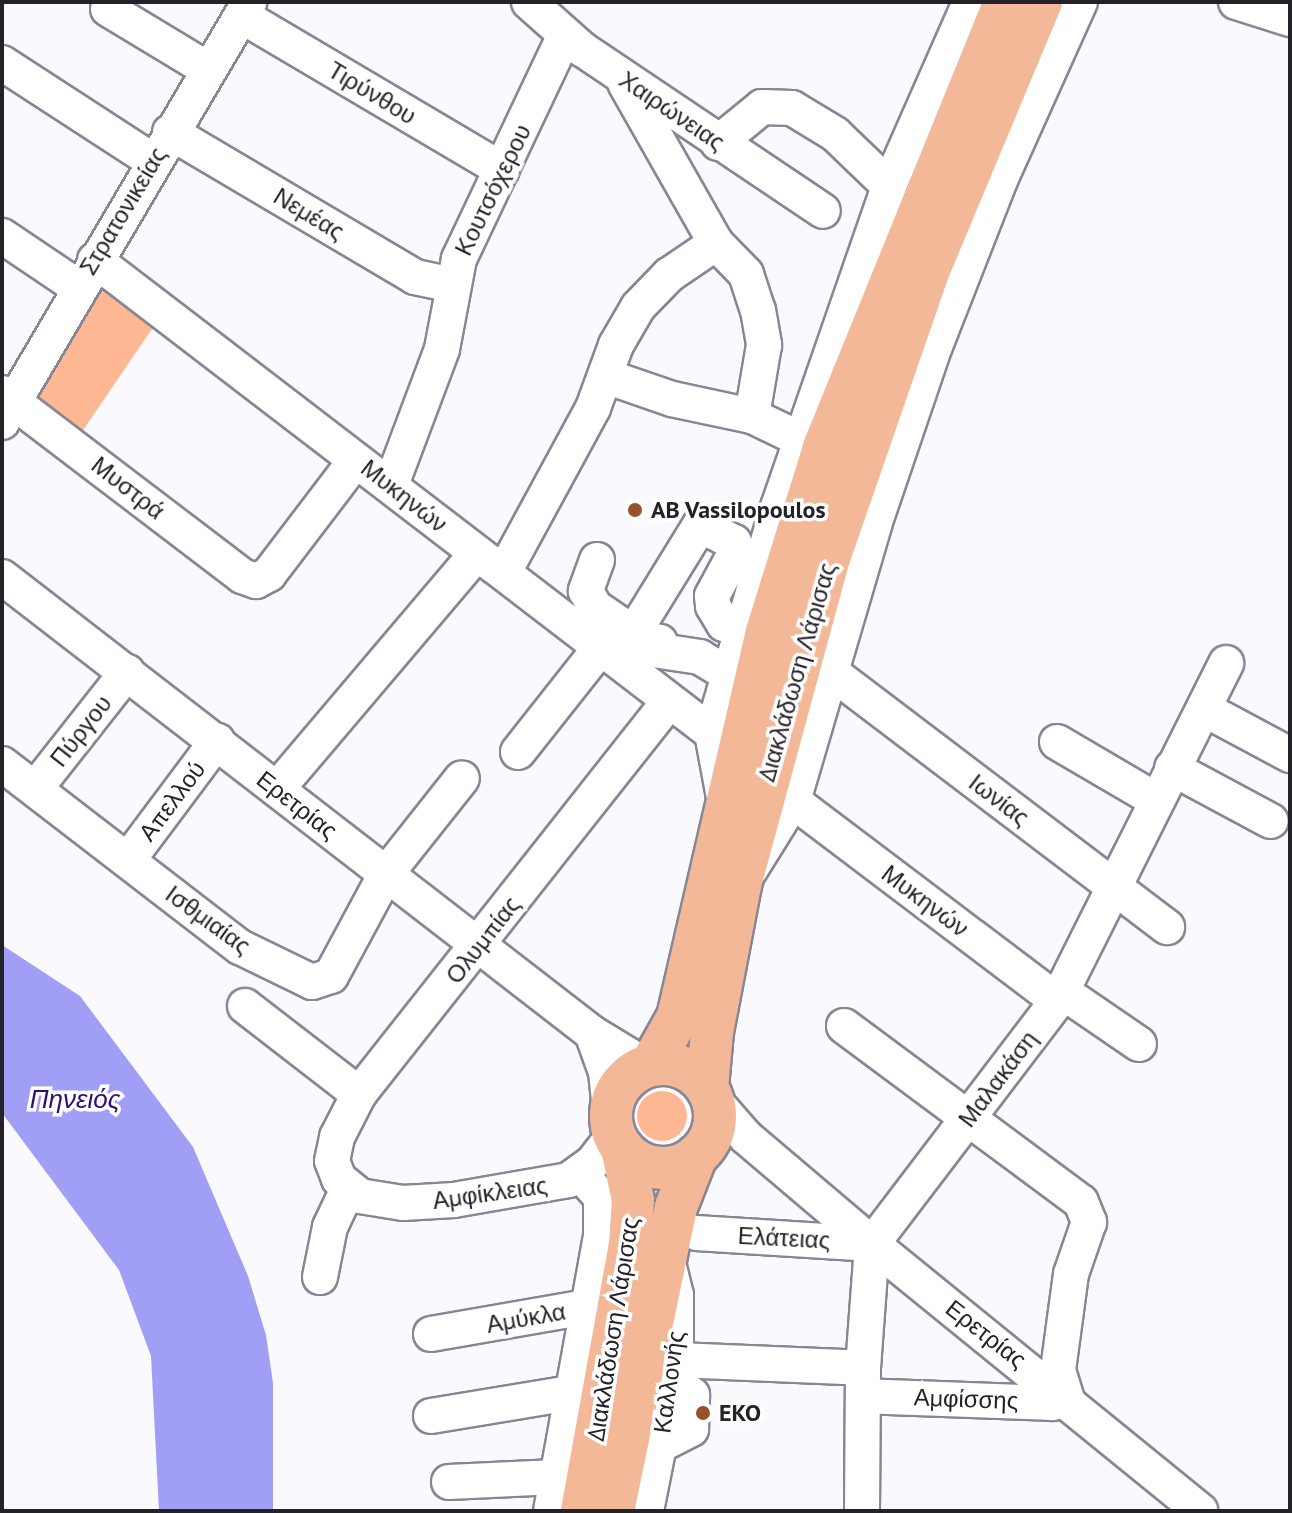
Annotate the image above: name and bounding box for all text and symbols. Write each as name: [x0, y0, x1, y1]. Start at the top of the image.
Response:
street label: Τιρύνθου: [323, 55, 421, 131]
street label: Χαιρώνειας: [614, 65, 730, 157]
street label: Κουτσόχερου: [449, 120, 537, 260]
street label: Στρατονικείας: [74, 142, 172, 280]
street label: Νεμέας: [268, 182, 350, 246]
street label: Μυστρά: [86, 451, 170, 525]
street label: Μυκηνών: [355, 453, 453, 539]
place label: AB Vassilopoulos: [651, 496, 826, 524]
marker: AB Vassilopoulos: [626, 501, 644, 519]
street label: Διακλάδωση Λάρισας: [752, 559, 842, 785]
street label: Πύργου: [44, 690, 118, 772]
street label: Απελλού: [133, 755, 211, 847]
street label: Ερετρίας: [251, 765, 343, 845]
street label: Ιωνίας: [963, 768, 1035, 832]
street label: Μυκηνών: [876, 859, 974, 943]
street label: Ισθμιαίας: [160, 880, 256, 960]
street label: Ολυμπίας: [440, 890, 526, 990]
street label: Μαλακάση: [952, 1025, 1044, 1133]
water label: Πηνειός: [30, 1083, 120, 1115]
street label: Αμφίκλειας: [431, 1171, 549, 1215]
street label: Διακλάδωση Λάρισας: [581, 1215, 645, 1443]
street label: Ελάτειας: [737, 1221, 831, 1255]
street label: Ερετρίας: [940, 1294, 1032, 1374]
street label: Αμύκλα: [484, 1297, 568, 1339]
street label: Καλλoνής: [648, 1329, 690, 1435]
street label: Αμφίσσης: [913, 1383, 1019, 1415]
place label: EKO: [719, 1399, 761, 1427]
marker: EKO: [694, 1404, 712, 1422]

